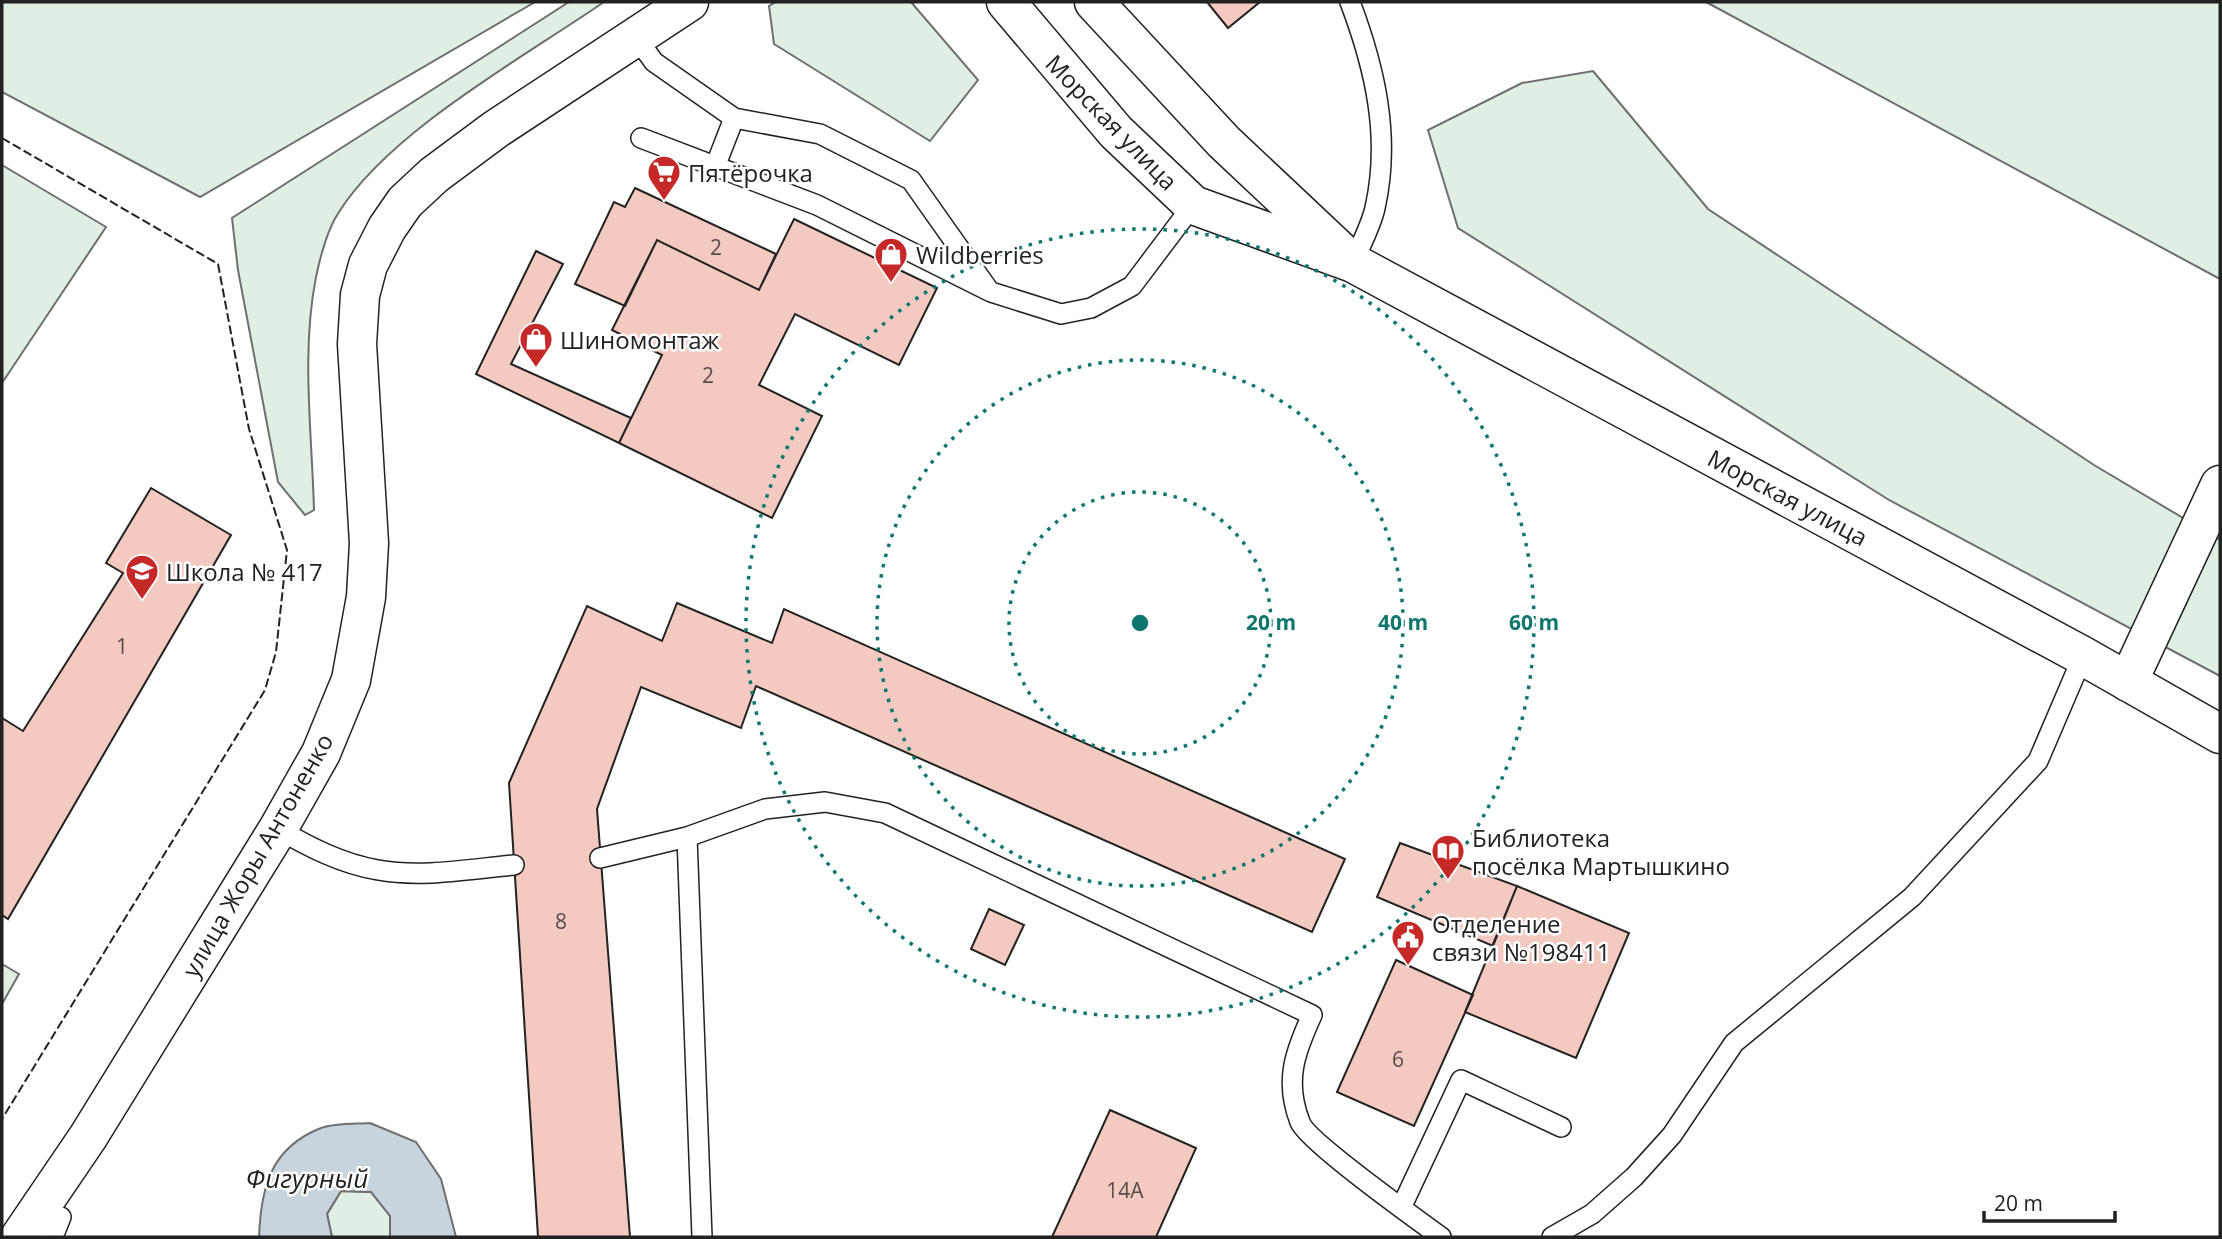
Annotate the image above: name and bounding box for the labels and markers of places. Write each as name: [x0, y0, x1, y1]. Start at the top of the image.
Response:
supermarket icon: Пятёрочка: [645, 153, 683, 202]
place label: Пятёрочка: [688, 156, 813, 189]
shop icon: Wildberries: [872, 235, 910, 284]
place label: Wildberries: [916, 238, 1044, 271]
shop icon: Шиномонтаж: [517, 320, 555, 369]
place label: Шиномонтаж: [560, 323, 720, 356]
school or university icon: Школа № 417: [123, 552, 161, 601]
place label: Школа № 417: [166, 555, 323, 588]
centre of rings: [1128, 611, 1152, 635]
place label: Библиотека посёлка Мартышкино: [1472, 821, 1730, 882]
library icon: Библиотека посёлка Мартышкино: [1429, 832, 1467, 881]
place label: Отделение связи №198411: [1432, 907, 1610, 968]
public building icon: Отделение связи №198411: [1389, 918, 1427, 967]

